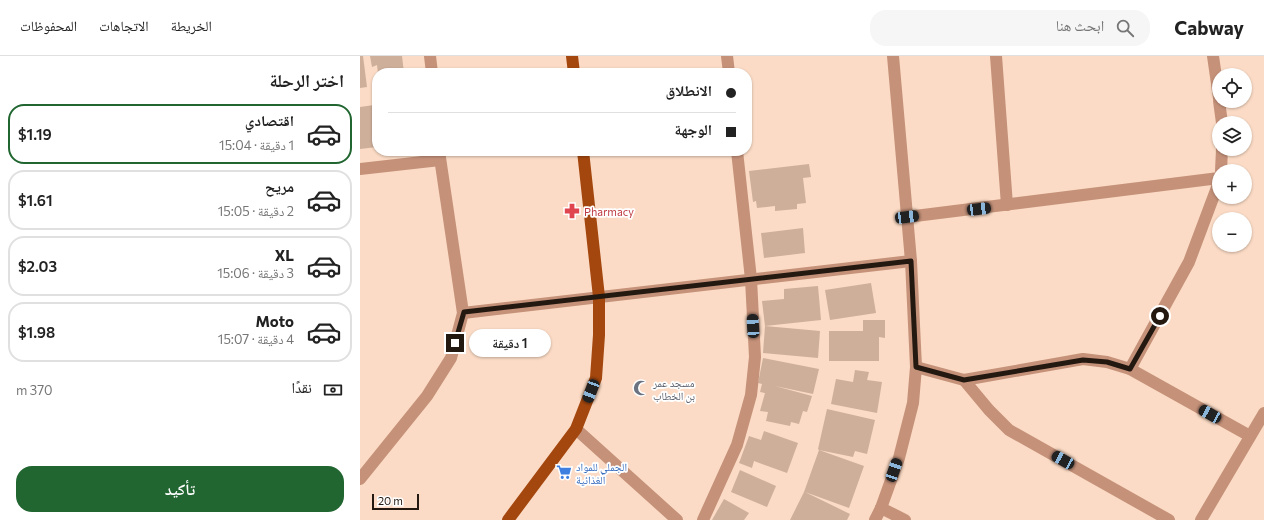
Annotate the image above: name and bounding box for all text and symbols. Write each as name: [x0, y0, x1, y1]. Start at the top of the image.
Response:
search box: [870, 10, 1150, 46]
text: ابحث هنا: [1056, 16, 1104, 34]
text: Cabway: [1174, 16, 1244, 39]
text: المحفوظات: [20, 17, 77, 34]
text: الاتجاهات: [99, 17, 149, 34]
text: الخريطة: [171, 17, 212, 34]
icon: search: [1114, 17, 1136, 39]
map controls: [1212, 68, 1252, 252]
button: locate: [1212, 68, 1252, 108]
text: اختر الرحلة: [270, 69, 344, 91]
text: الانطلاق: [666, 81, 712, 99]
text: اقتصادي: [245, 111, 294, 129]
icon: car: [306, 116, 342, 152]
button: layers: [1212, 116, 1252, 156]
text: الوجهة: [674, 120, 712, 138]
text: $1.19: [18, 125, 52, 143]
text: 1 دقيقة · 15:04: [219, 137, 294, 153]
button: +: [1212, 164, 1252, 204]
text: مريح: [265, 177, 294, 195]
icon: car: [306, 182, 342, 218]
text: $1.61: [18, 191, 53, 209]
pharmacy icon: Pharmacy: [563, 202, 581, 220]
car: [966, 202, 992, 216]
text: 2 دقيقة · 15:05: [218, 203, 294, 219]
place label: Pharmacy: [584, 205, 634, 218]
car: [894, 210, 920, 224]
button: −: [1212, 212, 1252, 252]
text: XL: [275, 246, 294, 264]
icon: car: [306, 248, 342, 284]
text: $2.03: [18, 257, 57, 275]
text: 3 دقيقة · 15:06: [217, 265, 294, 281]
route start: [1151, 307, 1169, 325]
text: Moto: [255, 312, 294, 330]
icon: car: [306, 314, 342, 350]
car: [746, 314, 760, 338]
text: $1.98: [18, 323, 55, 341]
callout: 1 دقيقة: [469, 329, 551, 357]
text: 4 دقيقة · 15:07: [218, 331, 294, 347]
route end: [446, 334, 464, 352]
text: 1 دقيقة: [492, 335, 528, 351]
place label: مسجد عمر بن الخطاب: [652, 376, 695, 403]
text: نقدًا: [291, 378, 312, 396]
car: [581, 378, 601, 404]
icon: cash: [322, 379, 344, 401]
mosque icon: مسجد عمر بن الخطاب: [632, 379, 650, 397]
text: 370 m: [16, 382, 53, 398]
car: [1197, 403, 1223, 425]
car: [1050, 449, 1076, 471]
car: [884, 457, 904, 483]
place label: الجملي للمواد الغذائية: [576, 460, 627, 486]
supermarket icon: الجملي للمواد الغذائية: [555, 463, 573, 481]
button: تأكيد: [16, 466, 344, 512]
scale bar: [372, 492, 419, 511]
text: 20 m: [378, 494, 403, 507]

